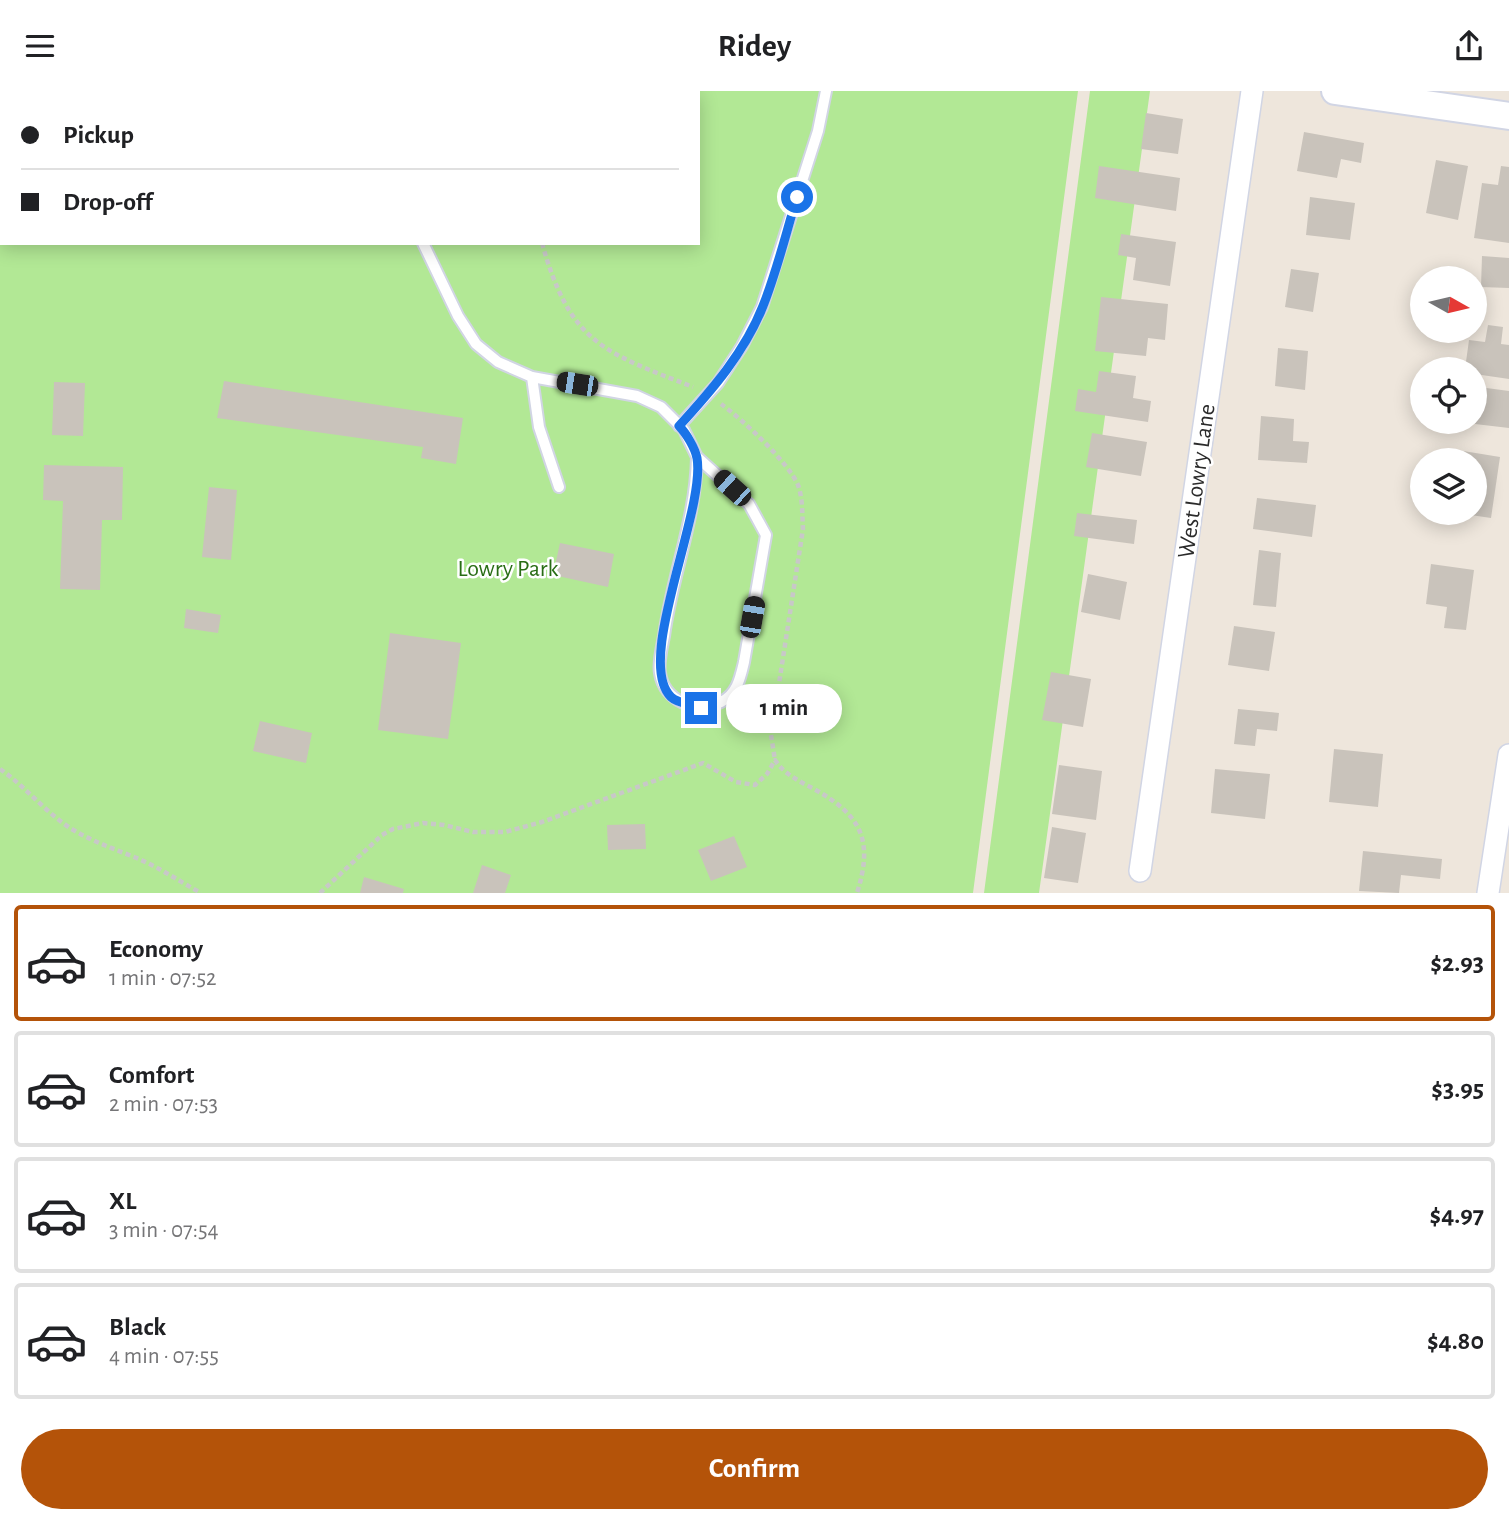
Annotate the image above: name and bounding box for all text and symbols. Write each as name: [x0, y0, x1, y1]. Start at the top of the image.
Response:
icon: menu: [21, 27, 59, 65]
icon: share: [1450, 27, 1488, 65]
text: Ridey: [718, 30, 791, 62]
text: Pickup: [63, 122, 134, 148]
route start: [781, 181, 813, 213]
text: Drop-off: [63, 189, 152, 215]
north arrow: [1410, 266, 1488, 343]
map controls: [1410, 266, 1487, 525]
button: locate: [1410, 357, 1487, 434]
car: [555, 370, 600, 398]
street label: West Lowry Lane: [1174, 402, 1220, 560]
button: layers: [1410, 448, 1487, 525]
car: [710, 466, 755, 510]
park label: Lowry Park: [458, 557, 559, 581]
car: [739, 594, 766, 640]
callout: 1 min: [726, 683, 841, 733]
route end: [685, 692, 717, 724]
text: 1 min: [760, 697, 808, 720]
icon: car: [25, 932, 88, 995]
text: Economy: [109, 936, 203, 962]
text: $2.93: [1430, 950, 1484, 976]
text: 1 min · 07:52: [109, 967, 216, 990]
icon: car: [25, 1058, 88, 1121]
text: Comfort: [109, 1062, 194, 1088]
text: $3.95: [1431, 1076, 1484, 1102]
text: 2 min · 07:53: [109, 1093, 218, 1116]
icon: car: [25, 1184, 88, 1247]
text: XL: [109, 1188, 136, 1214]
text: $4.97: [1429, 1202, 1484, 1228]
text: 3 min · 07:54: [109, 1219, 219, 1242]
icon: car: [25, 1310, 88, 1373]
text: Black: [109, 1314, 166, 1340]
text: $4.80: [1427, 1328, 1484, 1354]
text: 4 min · 07:55: [109, 1345, 219, 1368]
button: Confirm: [21, 1429, 1488, 1509]

